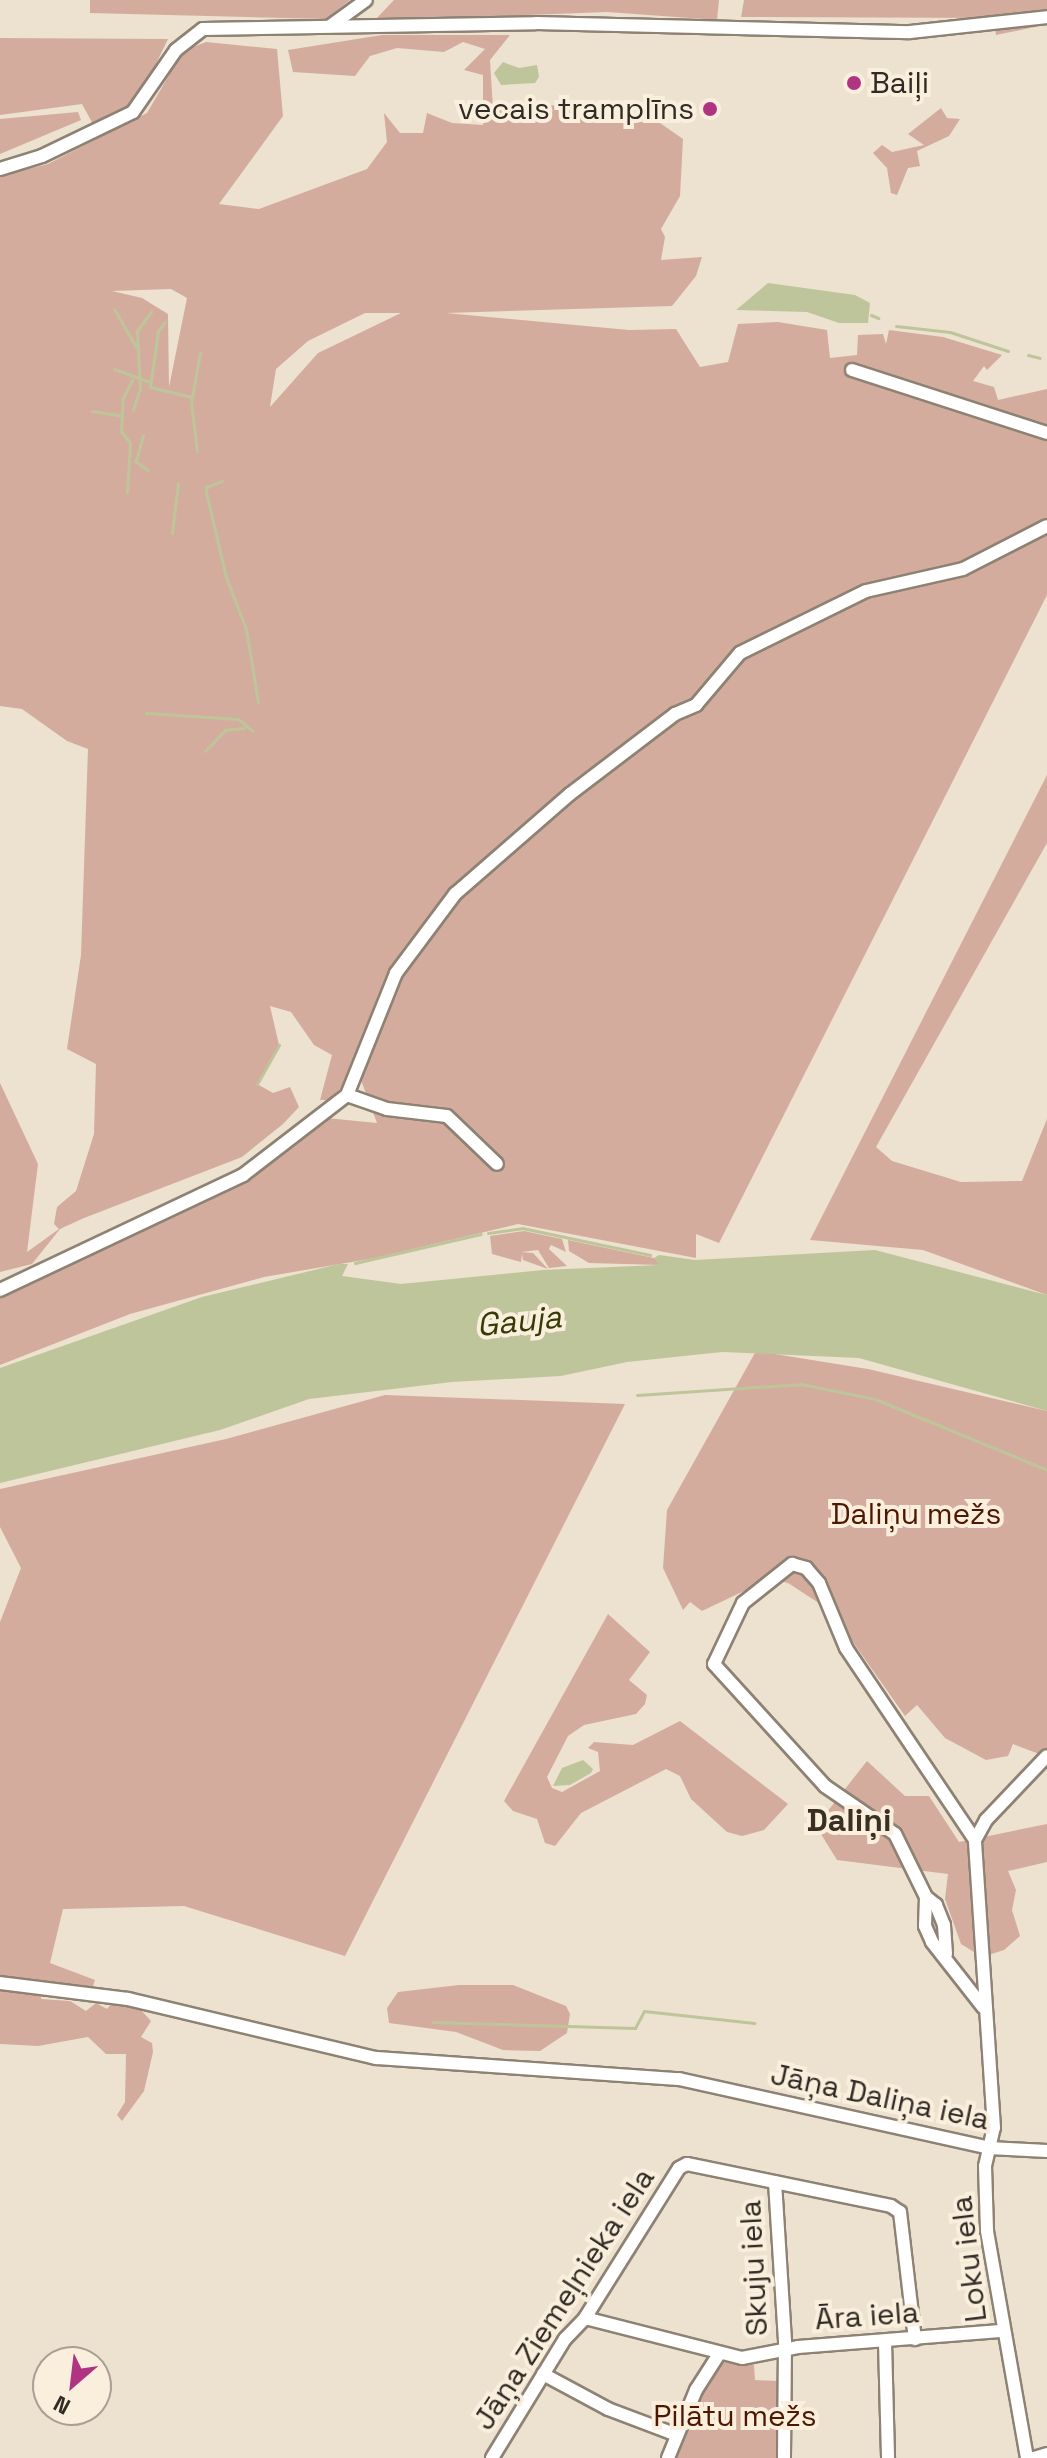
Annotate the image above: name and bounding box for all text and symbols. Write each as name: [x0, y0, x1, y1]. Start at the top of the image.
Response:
place label: Baiļi: [870, 65, 929, 101]
marker: Baiļi: [845, 74, 863, 92]
place label: vecais tramplīns: [458, 91, 694, 127]
marker: vecais tramplīns: [701, 100, 719, 118]
water label: Gauja: [475, 1297, 563, 1345]
park label: Daliņu mežs: [831, 1496, 1001, 1532]
district label: Daliņi: [806, 1801, 892, 1839]
street label: Jāņa Daliņa iela: [767, 2056, 993, 2138]
street label: Jāņa Ziemeļnieka iela: [466, 2161, 662, 2437]
street label: Loku iela: [943, 2194, 995, 2324]
street label: Skuju iela: [732, 2199, 776, 2337]
street label: Āra iela: [814, 2294, 920, 2338]
north arrow: [32, 2346, 112, 2426]
text: N: [49, 2390, 75, 2421]
park label: Pilātu mežs: [653, 2398, 817, 2434]

